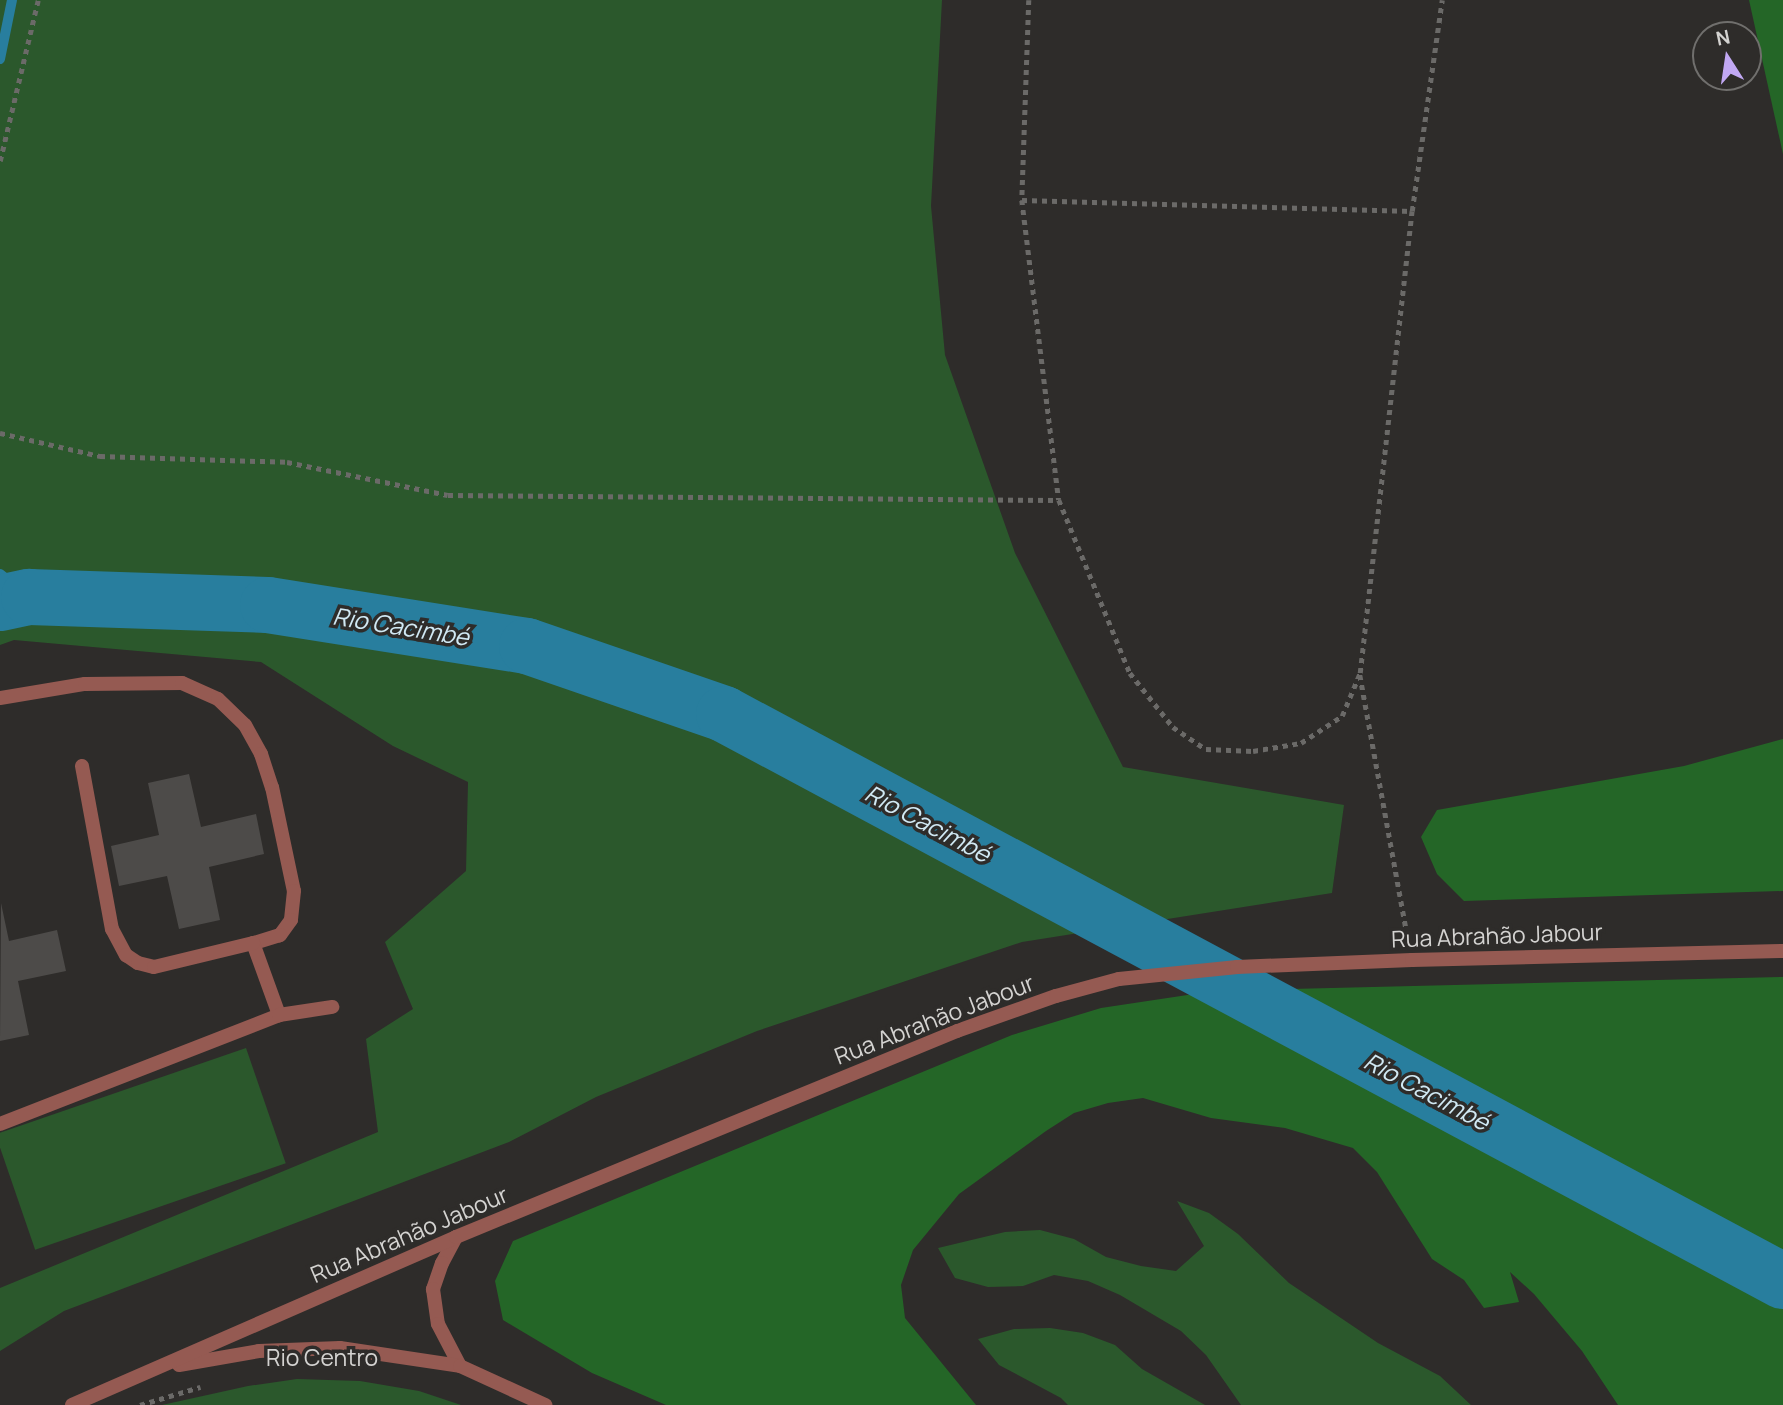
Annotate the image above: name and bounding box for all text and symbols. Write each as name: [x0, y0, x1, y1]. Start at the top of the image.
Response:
north arrow: [1692, 21, 1762, 91]
text: N: [1714, 23, 1732, 52]
water label: Rio Cacimbé: [331, 601, 471, 651]
water label: Rio Cacimbé: [861, 778, 995, 868]
street label: Rua Abrahão Jabour: [1391, 918, 1603, 952]
street label: Rua Abrahão Jabour: [830, 968, 1038, 1070]
water label: Rio Cacimbé: [1360, 1046, 1494, 1136]
street label: Rua Abrahão Jabour: [306, 1180, 512, 1288]
street label: Rio Centro: [266, 1343, 378, 1371]

